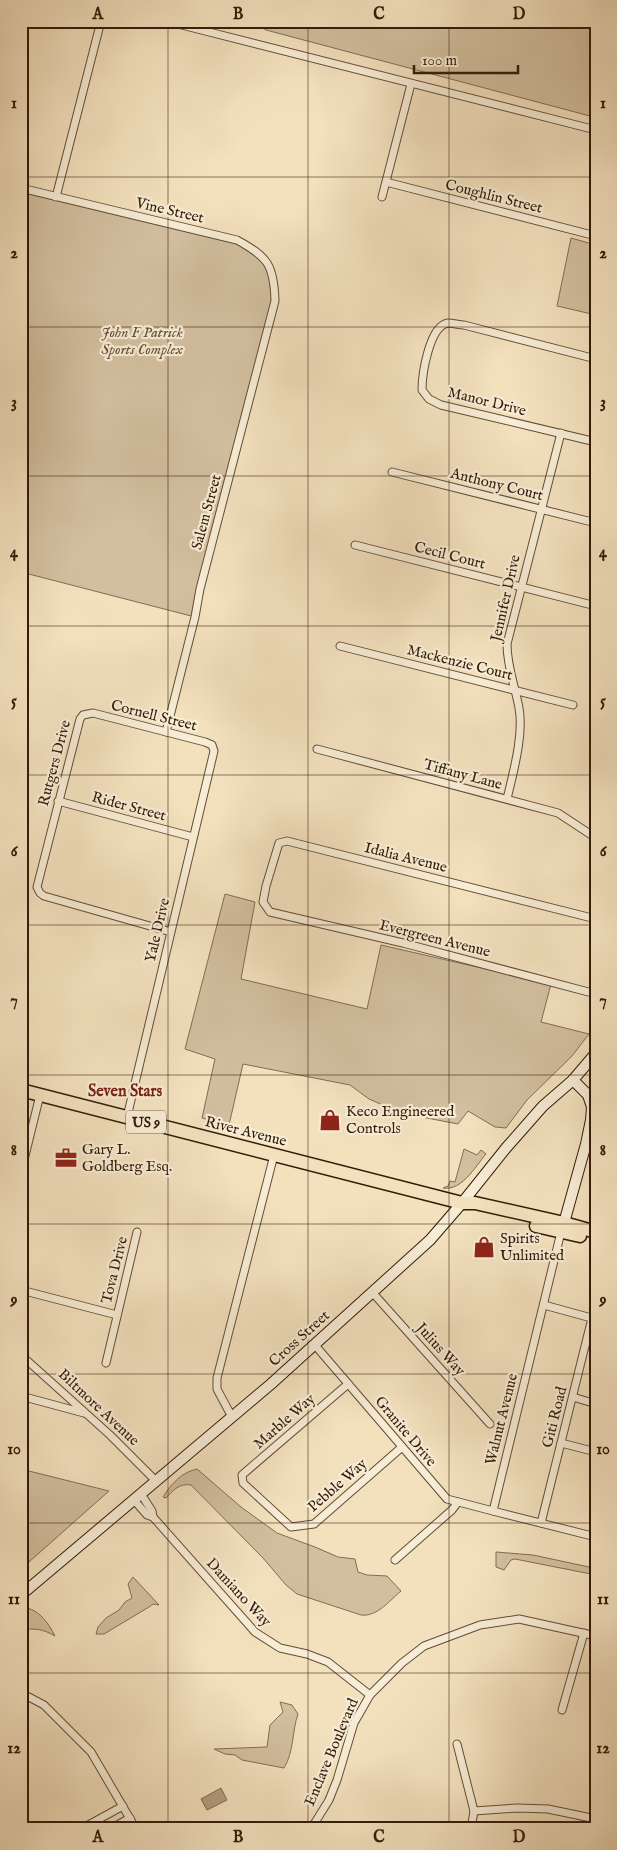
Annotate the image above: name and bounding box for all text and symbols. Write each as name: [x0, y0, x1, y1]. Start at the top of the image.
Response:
text: A: [92, 5, 105, 25]
text: B: [233, 5, 244, 25]
text: C: [373, 5, 385, 25]
text: D: [513, 5, 526, 25]
scale bar: [414, 42, 518, 74]
text: 100 m: [422, 51, 458, 70]
text: 1: [11, 94, 17, 114]
text: 1: [600, 94, 606, 114]
street label: Coughlin Street: [443, 175, 544, 218]
street label: Vine Street: [133, 193, 206, 228]
text: 2: [10, 244, 18, 264]
text: 2: [599, 244, 607, 264]
park label: John F Patrick Sports Complex: [101, 323, 184, 359]
street label: Manor Drive: [446, 383, 528, 420]
text: 3: [11, 393, 17, 413]
text: 3: [600, 393, 606, 413]
street label: Anthony Court: [448, 464, 545, 505]
street label: Salem Street: [187, 472, 226, 552]
street label: Cecil Court: [412, 537, 487, 573]
text: 4: [10, 543, 19, 563]
text: 4: [599, 543, 608, 563]
street label: Jennifer Drive: [486, 553, 525, 645]
street label: Mackenzie Court: [405, 640, 515, 685]
text: 5: [11, 692, 17, 712]
text: 5: [600, 692, 606, 712]
street label: Cornell Street: [109, 696, 199, 735]
street label: Rutgers Drive: [34, 718, 75, 808]
street label: Tiffany Lane: [421, 755, 505, 794]
street label: Rider Street: [90, 787, 168, 826]
street label: Idalia Avenue: [363, 838, 449, 877]
text: 6: [11, 842, 19, 862]
text: 6: [600, 842, 608, 862]
street label: Yale Drive: [141, 896, 174, 964]
street label: Evergreen Avenue: [377, 916, 492, 961]
text: 7: [10, 991, 18, 1011]
text: 7: [599, 991, 607, 1011]
district label: Seven Stars: [88, 1082, 162, 1102]
place label: Keco Engineered Controls: [346, 1102, 455, 1138]
shop icon: Keco Engineered Controls: [317, 1107, 343, 1133]
road number: US 9: [126, 1110, 166, 1134]
street label: River Avenue: [203, 1112, 289, 1151]
place label: Gary L. Goldberg Esq.: [82, 1140, 172, 1176]
text: 8: [11, 1141, 17, 1161]
text: 8: [600, 1141, 606, 1161]
office icon: Gary L. Goldberg Esq.: [53, 1145, 79, 1171]
place label: Spirits Unlimited: [500, 1229, 565, 1265]
street label: Tova Drive: [97, 1234, 132, 1306]
shop icon: Spirits Unlimited: [471, 1234, 497, 1260]
text: 9: [10, 1291, 18, 1311]
text: 9: [599, 1291, 607, 1311]
street label: Cross Street: [265, 1306, 334, 1371]
street label: Julius Way: [410, 1317, 470, 1380]
street label: Biltmore Avenue: [54, 1365, 143, 1450]
street label: Walnut Avenue: [481, 1371, 522, 1467]
street label: Giti Road: [538, 1384, 571, 1450]
street label: Marble Way: [250, 1389, 319, 1453]
street label: Granite Drive: [371, 1392, 441, 1470]
text: 10: [7, 1440, 21, 1460]
text: 10: [596, 1440, 610, 1460]
street label: Pebble Way: [304, 1454, 371, 1516]
street label: Damiano Way: [202, 1554, 276, 1631]
text: 11: [8, 1590, 20, 1610]
text: 11: [597, 1590, 609, 1610]
street label: Enclave Boulevard: [300, 1695, 363, 1809]
text: 12: [7, 1739, 21, 1759]
text: 12: [596, 1739, 610, 1759]
text: A: [92, 1828, 105, 1848]
text: B: [233, 1828, 244, 1848]
text: C: [373, 1828, 385, 1848]
text: D: [513, 1828, 526, 1848]

